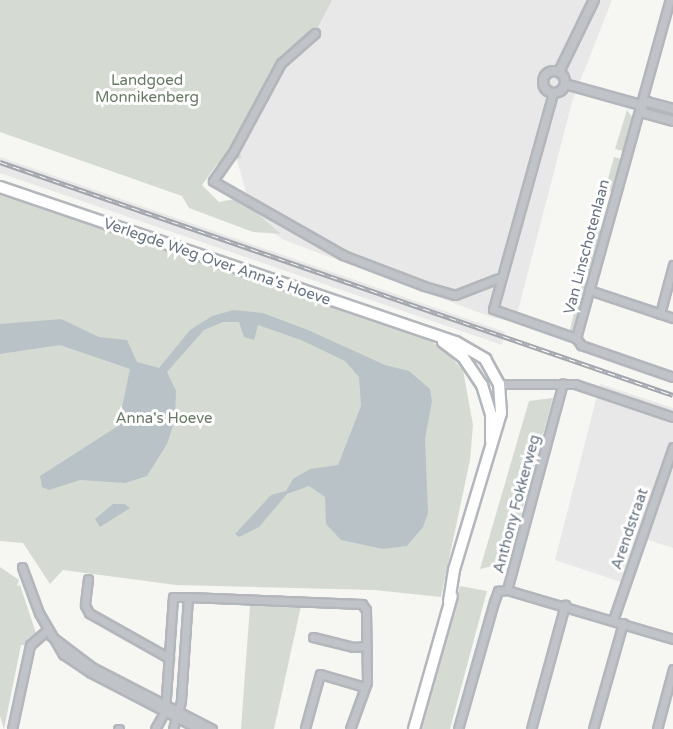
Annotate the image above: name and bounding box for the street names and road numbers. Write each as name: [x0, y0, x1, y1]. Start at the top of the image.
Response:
street label: Van Linschotenlaan: [560, 178, 614, 316]
street label: Verlegde Weg Over Anna's Hoeve: [101, 215, 333, 309]
street label: Anthony Fokkerweg: [490, 433, 544, 575]
street label: Arendstraat: [608, 486, 652, 572]

